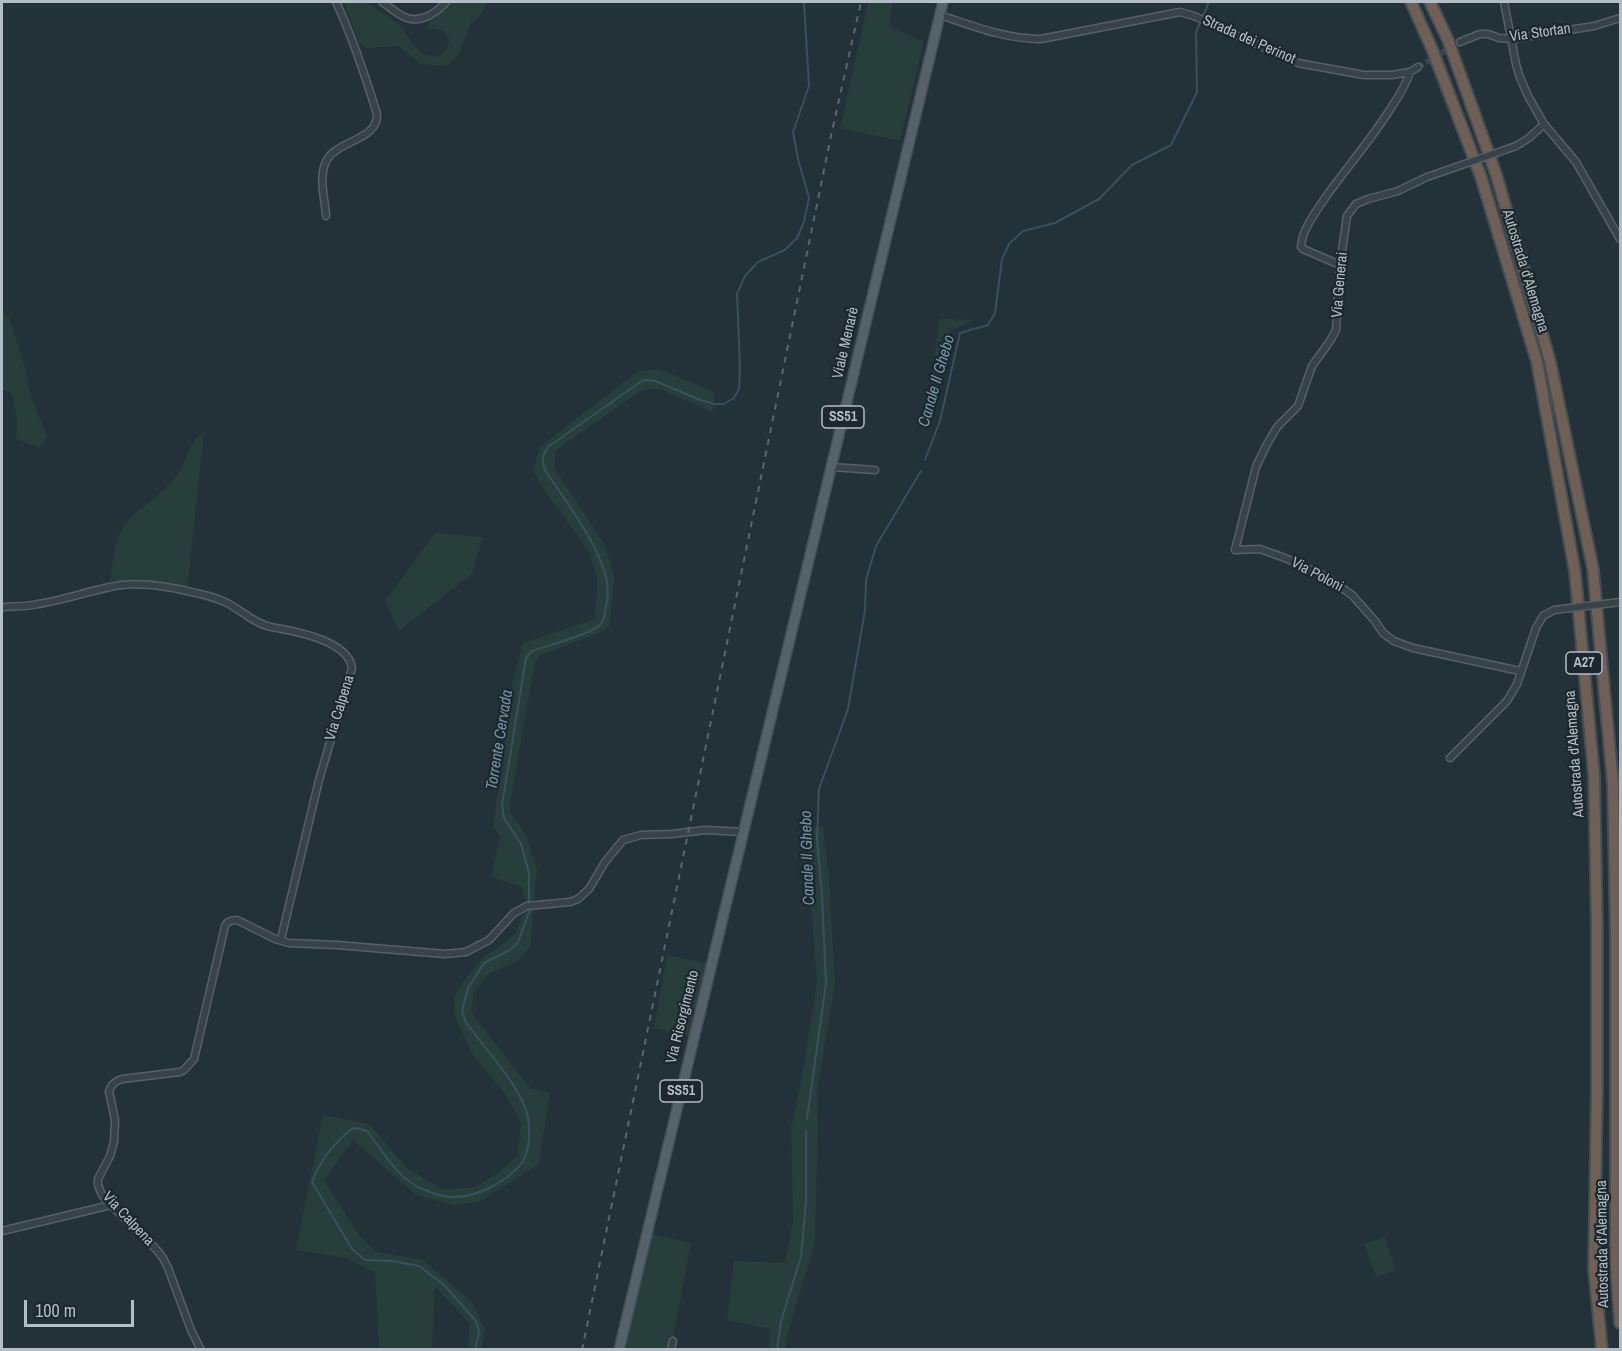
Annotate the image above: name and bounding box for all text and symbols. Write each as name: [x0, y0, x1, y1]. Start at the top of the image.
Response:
street label: Strada dei Perinot: [1200, 11, 1298, 69]
street label: Via Stortan: [1508, 20, 1572, 46]
street label: Autostrada d'Alemagna: [1498, 207, 1552, 335]
street label: Via Generai: [1328, 251, 1352, 319]
street label: Viale Menarè: [829, 305, 863, 381]
water label: Canale Il Ghebo: [915, 333, 959, 429]
road number: SS51: [822, 406, 864, 428]
street label: Via Poloni: [1288, 554, 1346, 596]
road number: A27: [1566, 652, 1602, 674]
street label: Via Calpena: [322, 673, 358, 743]
water label: Torrente Cervada: [483, 689, 517, 791]
street label: Autostrada d'Alemagna: [1562, 690, 1588, 818]
water label: Canale Il Ghebo: [797, 810, 819, 906]
street label: Via Risorgimento: [663, 968, 703, 1066]
road number: SS51: [660, 1080, 702, 1102]
street label: Autostrada d'Alemagna: [1593, 1180, 1613, 1308]
street label: Via Calpena: [98, 1188, 158, 1250]
scale bar: [27, 1288, 136, 1326]
text: 100 m: [35, 1298, 76, 1323]

